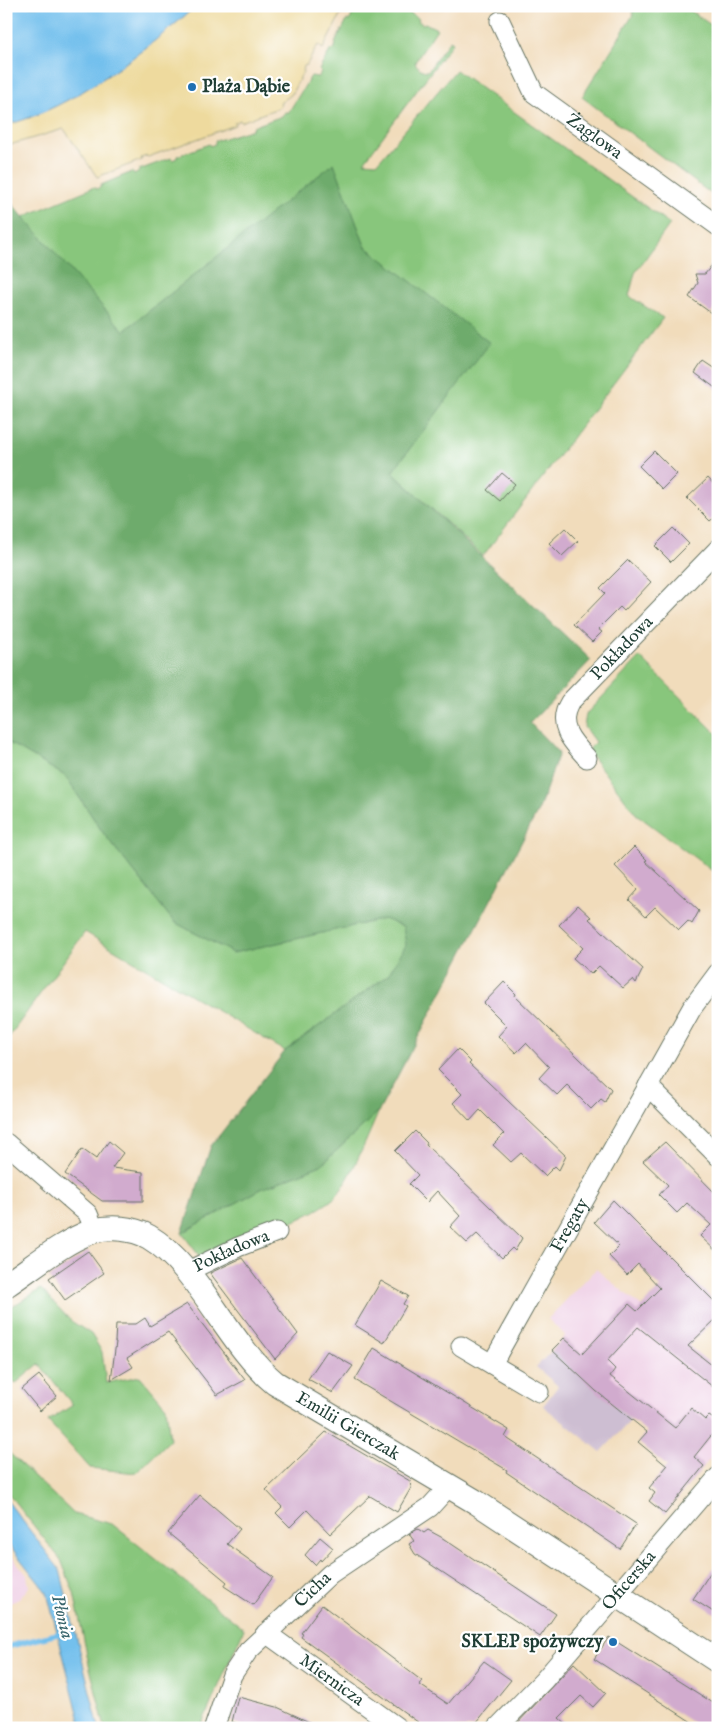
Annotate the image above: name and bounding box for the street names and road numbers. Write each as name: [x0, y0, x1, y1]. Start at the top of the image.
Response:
street label: Żaglowa: [562, 108, 627, 165]
street label: Pokładowa: [586, 611, 658, 685]
street label: Fregaty: [545, 1194, 594, 1257]
street label: Pokładowa: [190, 1224, 273, 1278]
street label: Emilii Gierczak: [292, 1386, 405, 1466]
street label: Oficerska: [597, 1546, 661, 1615]
street label: Cicha: [290, 1567, 337, 1613]
street label: Miernicza: [295, 1649, 369, 1712]

